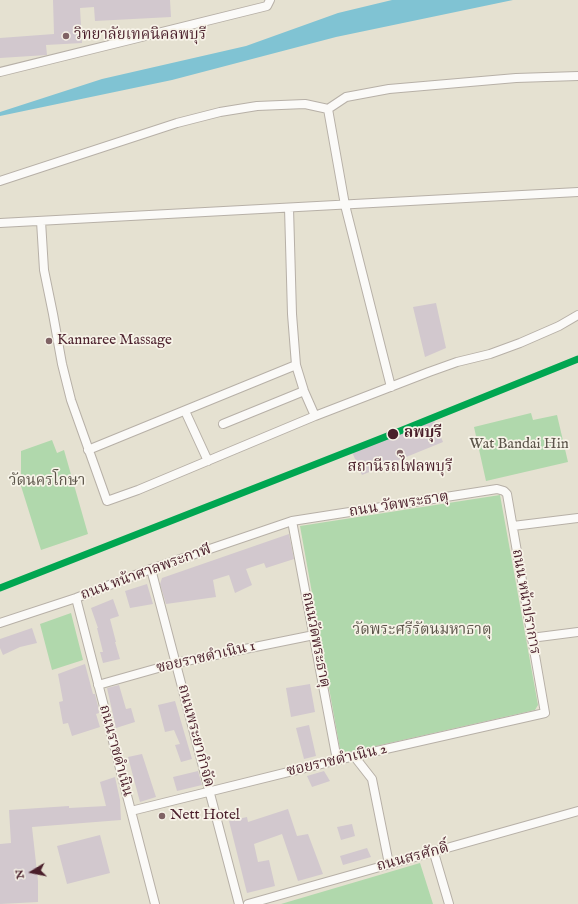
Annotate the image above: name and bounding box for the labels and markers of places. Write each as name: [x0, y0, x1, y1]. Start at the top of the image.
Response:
place label: วิทยาลัยเทคนิคลพบุรี: [74, 27, 206, 45]
marker: วิทยาลัยเทคนิคลพบุรี: [61, 31, 71, 41]
place label: Kannaree Massage: [57, 332, 172, 350]
marker: Kannaree Massage: [44, 336, 54, 346]
place label: ลพบุรี: [404, 425, 442, 443]
marker: ลพบุรี: [386, 427, 400, 441]
marker: สถานีรถไฟลพบุรี: [395, 448, 405, 458]
place label: สถานีรถไฟลพบุรี: [348, 459, 452, 477]
place label: Nett Hotel: [170, 807, 240, 825]
marker: Nett Hotel: [157, 811, 167, 821]

